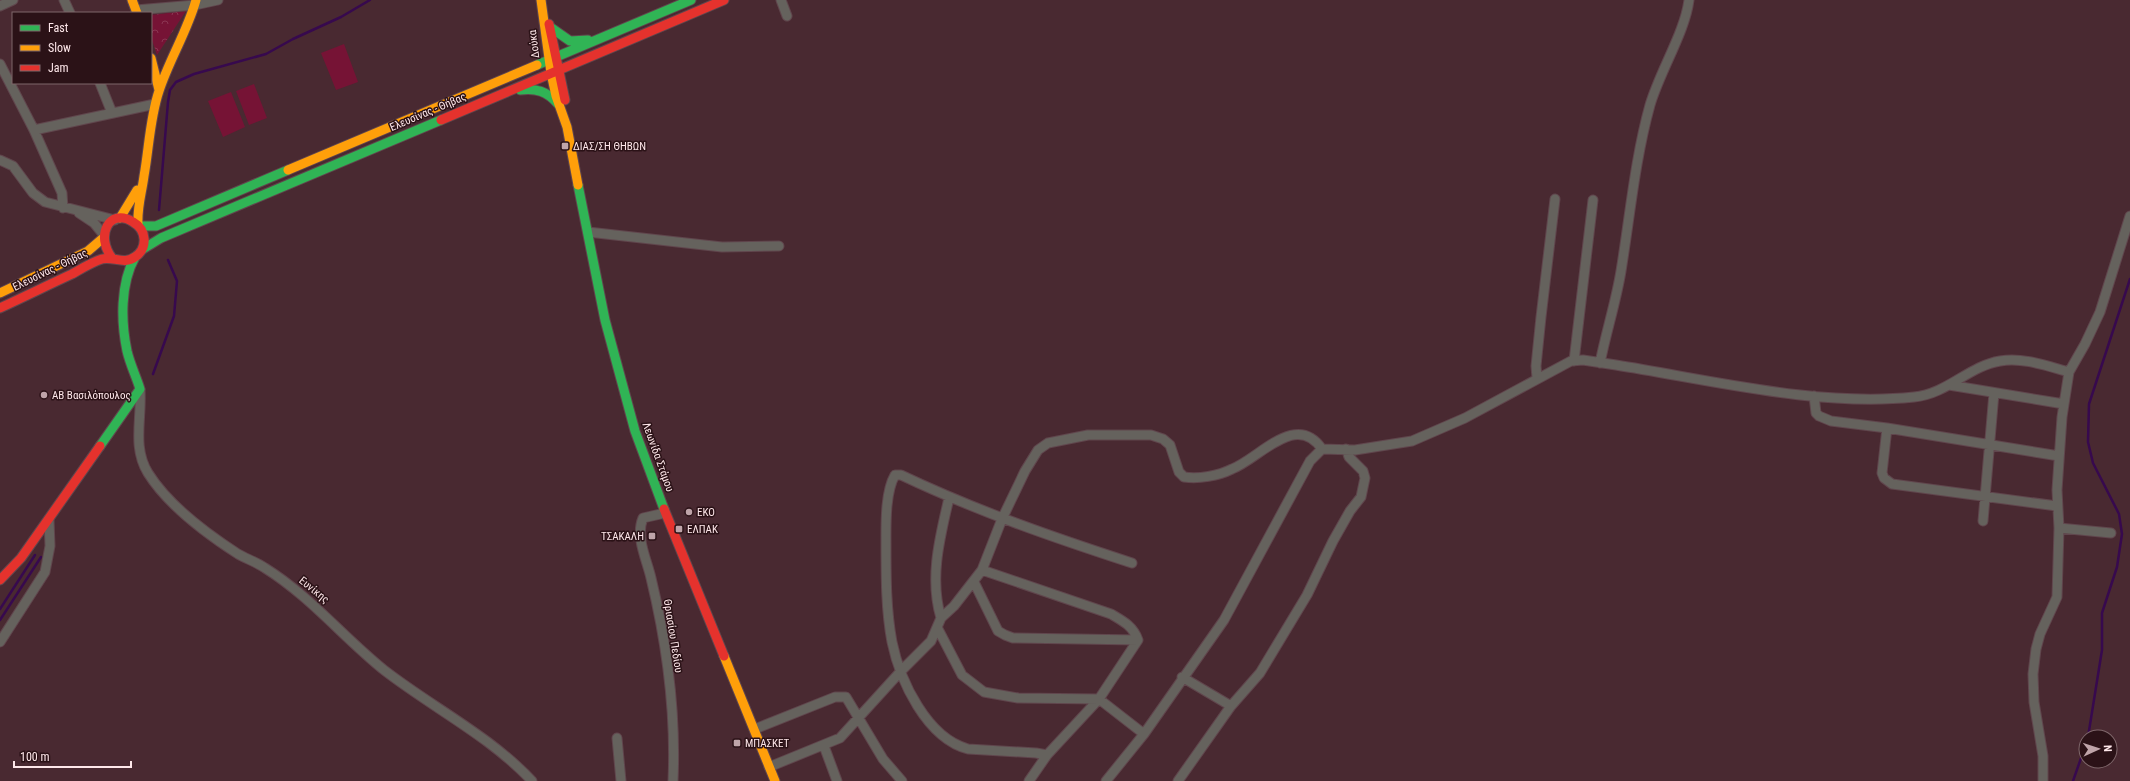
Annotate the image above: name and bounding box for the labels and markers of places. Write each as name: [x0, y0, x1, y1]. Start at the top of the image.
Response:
place label: ΔΙΑΣ/ΣΗ ΘΗΒΩΝ: [573, 140, 646, 153]
marker: ΔΙΑΣ/ΣΗ ΘΗΒΩΝ: [560, 141, 570, 151]
place label: ΑΒ Βασιλόπουλος: [52, 389, 131, 402]
marker: ΑΒ Βασιλόπουλος: [39, 390, 49, 400]
place label: EKO: [697, 506, 715, 519]
marker: EKO: [684, 507, 694, 517]
place label: ΕΛΠΑΚ: [687, 523, 718, 536]
marker: ΕΛΠΑΚ: [674, 524, 684, 534]
place label: ΤΣΑΚΑΛΗ: [601, 530, 644, 543]
marker: ΤΣΑΚΑΛΗ: [647, 531, 657, 541]
place label: ΜΠΑΣΚΕΤ: [745, 737, 789, 750]
marker: ΜΠΑΣΚΕΤ: [732, 738, 742, 748]

